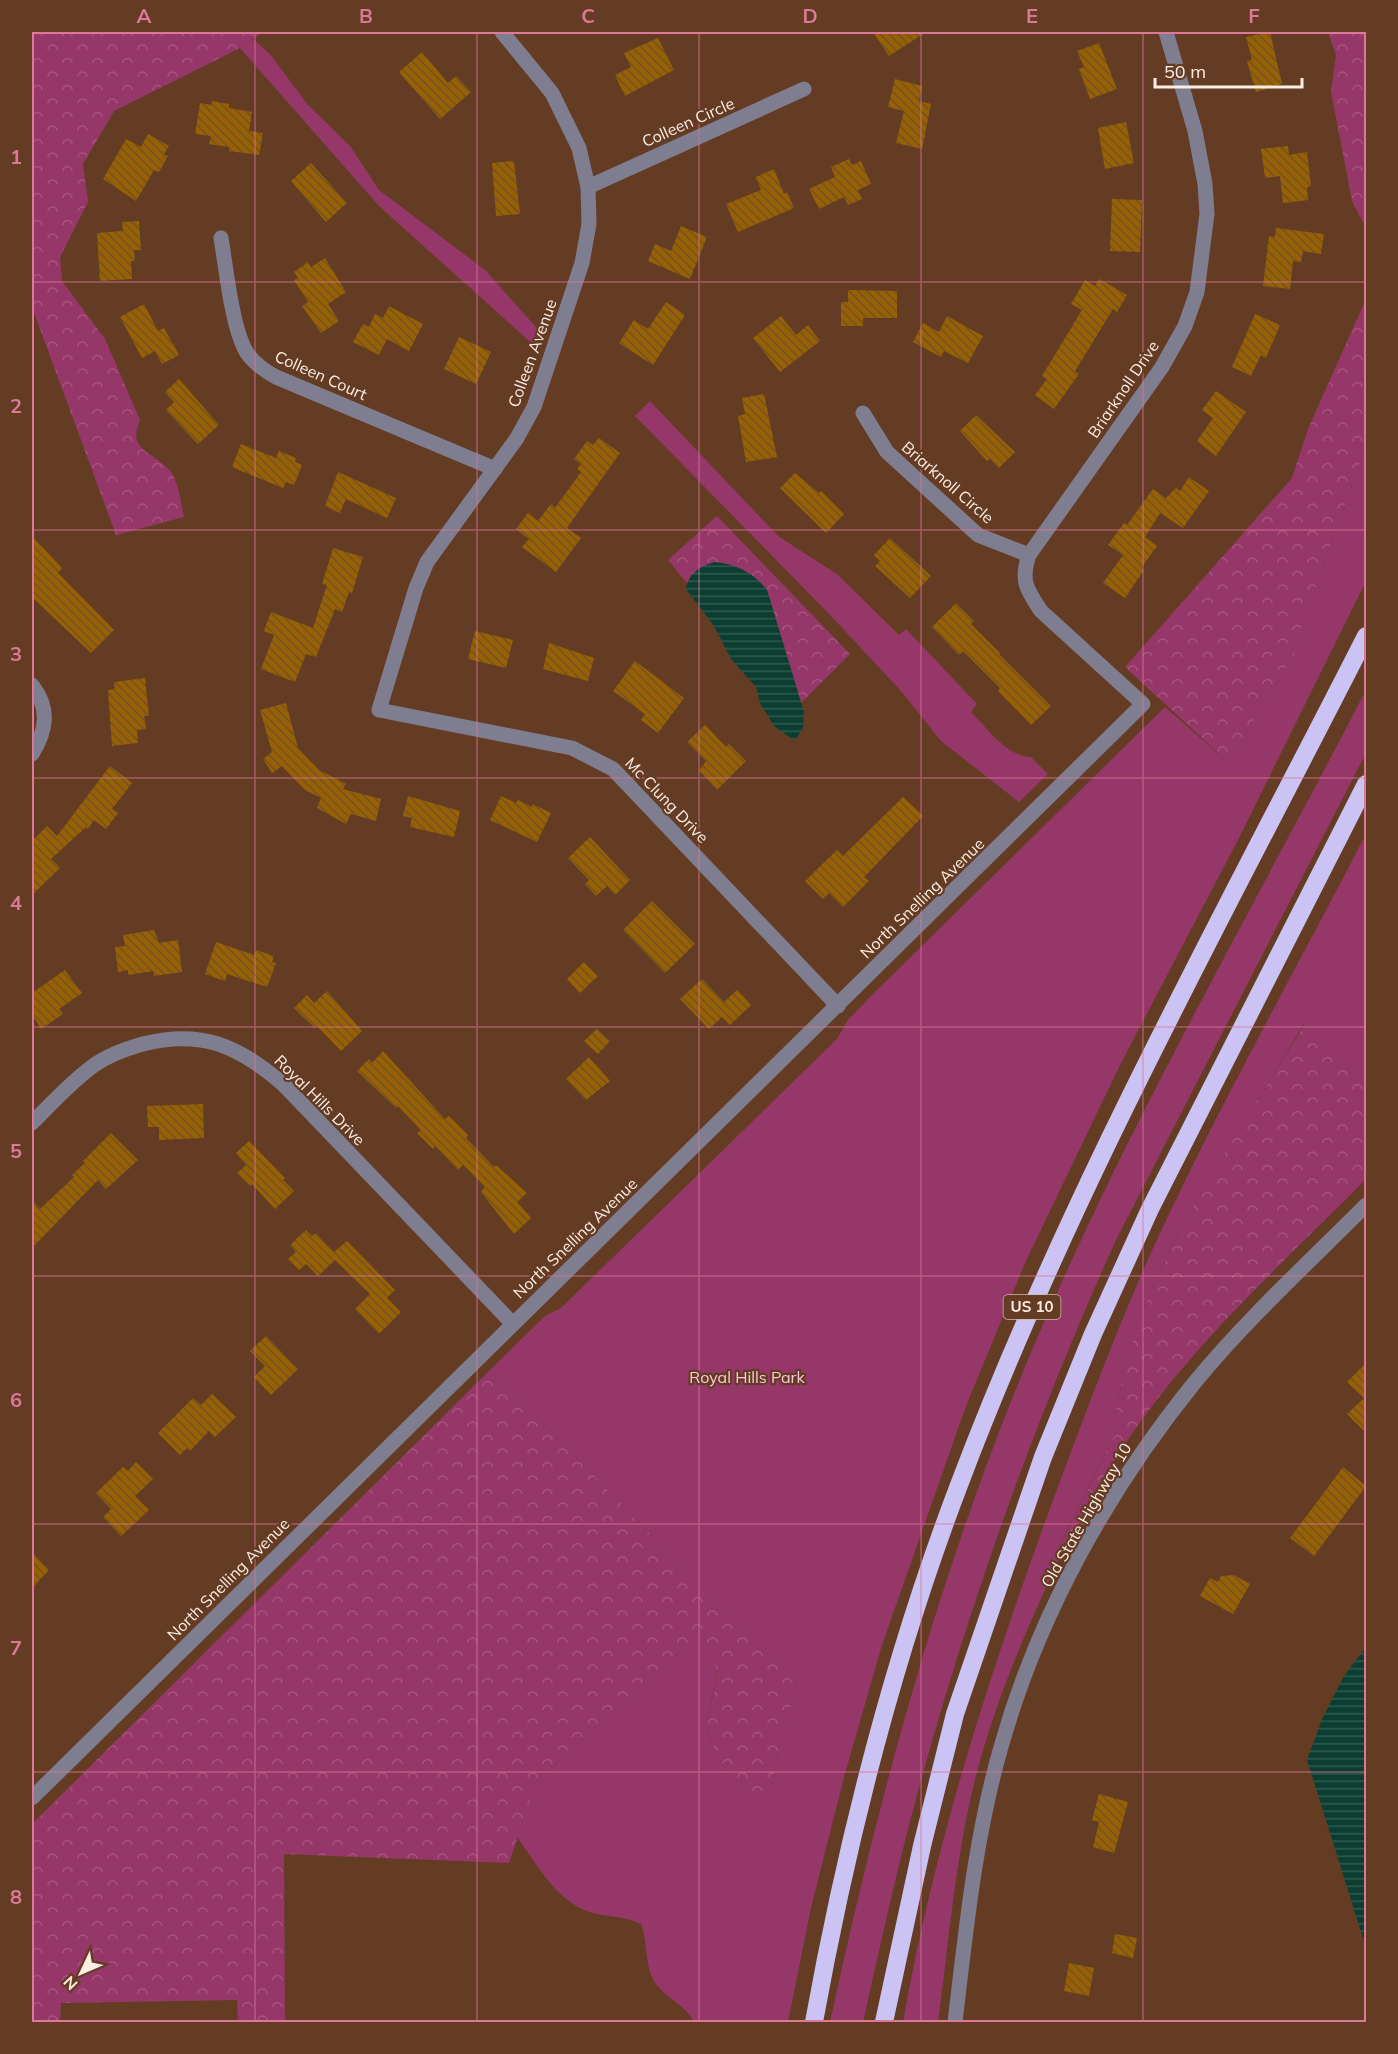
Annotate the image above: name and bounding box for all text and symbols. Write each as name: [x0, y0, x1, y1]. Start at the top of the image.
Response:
text: A: [137, 3, 152, 28]
text: B: [359, 3, 373, 28]
text: C: [581, 3, 595, 28]
text: D: [802, 3, 818, 28]
text: E: [1026, 3, 1038, 28]
text: F: [1248, 3, 1260, 28]
scale bar: [1155, 51, 1302, 89]
text: 50 m: [1164, 60, 1206, 83]
street label: Colleen Circle: [639, 93, 737, 151]
text: 1: [10, 144, 22, 169]
street label: Colleen Avenue: [503, 296, 561, 410]
street label: Briarknoll Drive: [1083, 337, 1163, 441]
street label: Colleen Court: [272, 346, 371, 404]
text: 2: [10, 393, 22, 418]
street label: Briarknoll Circle: [898, 437, 998, 527]
text: 3: [10, 641, 22, 666]
street label: Mc Clung Drive: [621, 753, 713, 847]
street label: North Snelling Avenue: [856, 834, 988, 962]
text: 4: [10, 890, 22, 915]
street label: Royal Hills Drive: [270, 1050, 370, 1150]
text: 5: [10, 1138, 22, 1163]
street label: North Snelling Avenue: [509, 1174, 641, 1302]
road number: US 10: [1004, 1295, 1060, 1319]
park label: Royal Hills Park: [689, 1367, 805, 1387]
text: 6: [10, 1387, 22, 1412]
street label: Old State Highway 10: [1036, 1439, 1136, 1591]
street label: North Snelling Avenue: [163, 1514, 293, 1644]
text: 7: [10, 1635, 22, 1660]
text: 8: [10, 1884, 22, 1909]
north arrow: [51, 1943, 111, 2003]
text: N: [59, 1972, 82, 1995]

